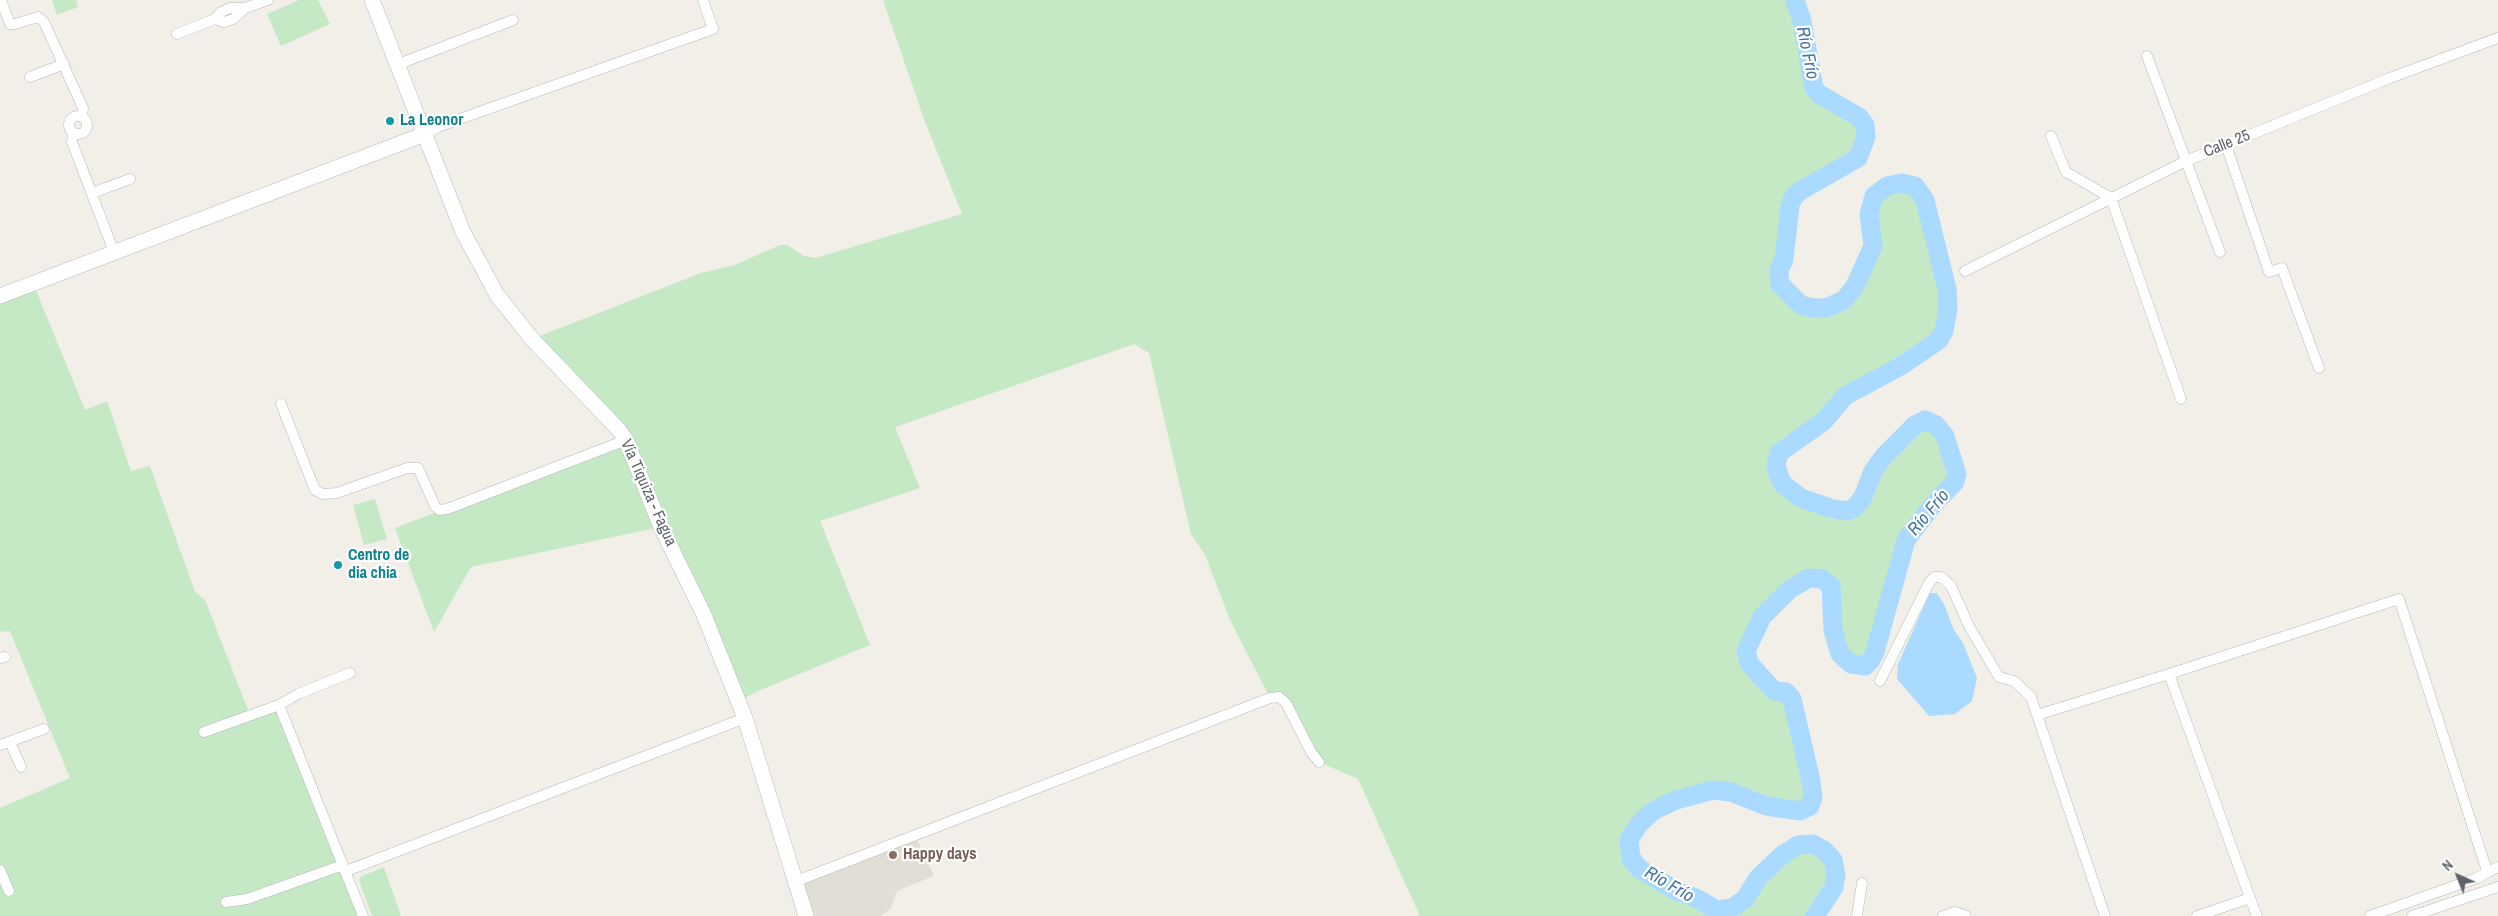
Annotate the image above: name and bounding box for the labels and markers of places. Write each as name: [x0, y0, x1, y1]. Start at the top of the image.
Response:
place label: La Leonor: [400, 111, 463, 131]
marker: La Leonor: [384, 115, 396, 127]
place label: Centro de dia chia: [348, 546, 409, 584]
marker: Centro de dia chia: [332, 559, 344, 571]
place label: Happy days: [903, 845, 977, 865]
marker: Happy days: [887, 849, 899, 861]

